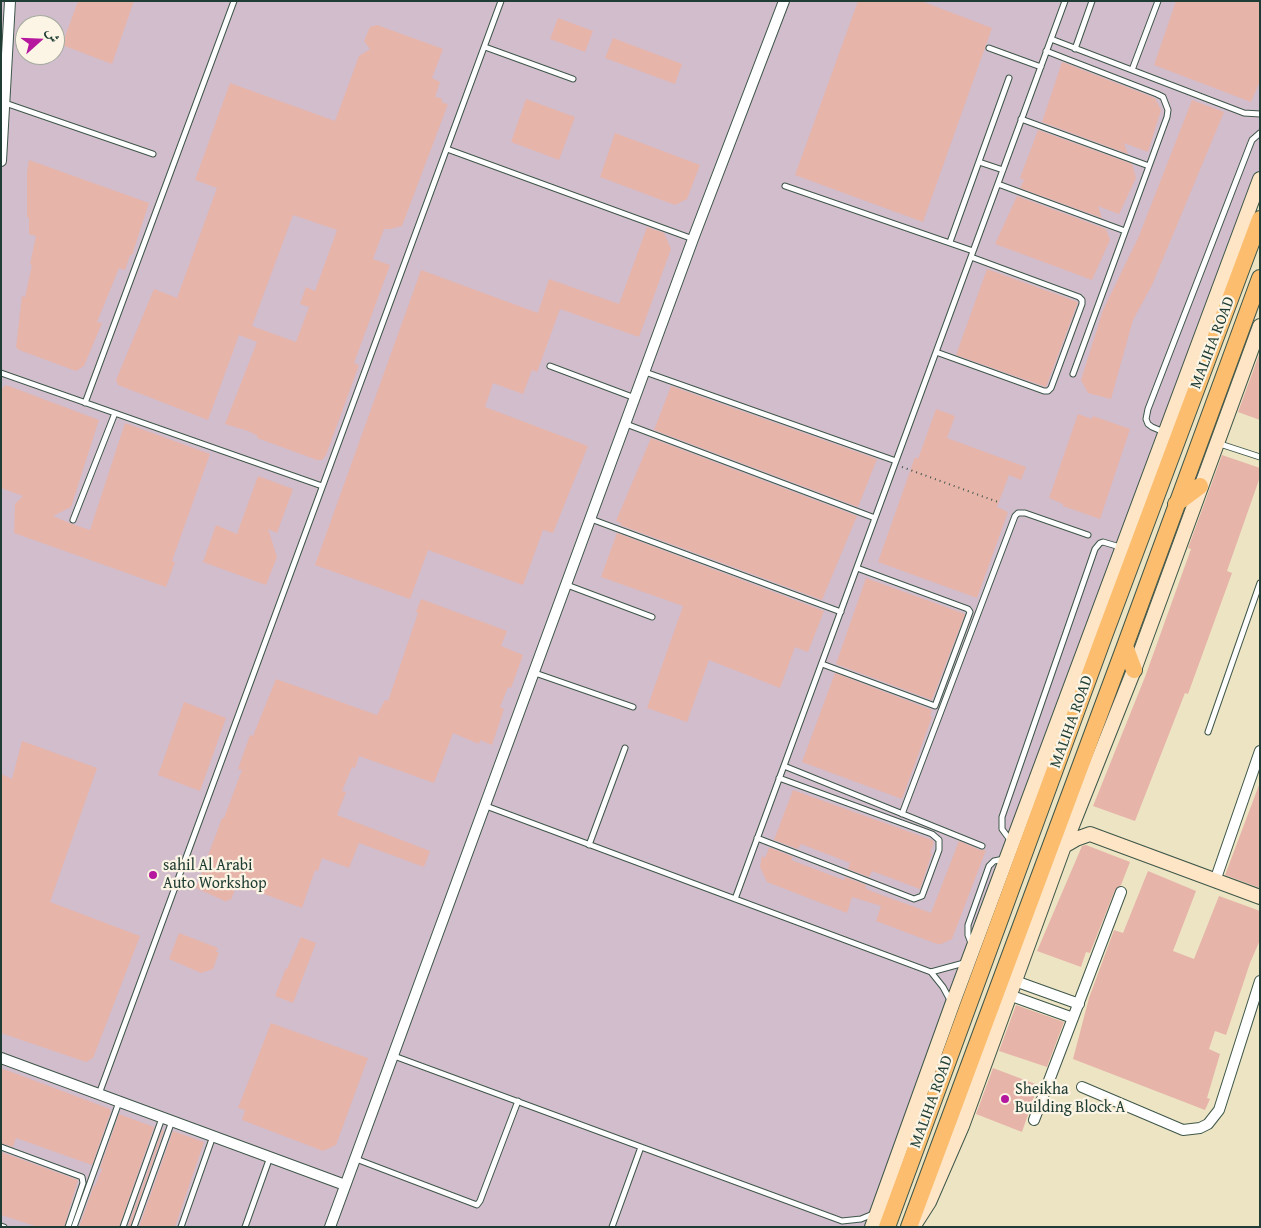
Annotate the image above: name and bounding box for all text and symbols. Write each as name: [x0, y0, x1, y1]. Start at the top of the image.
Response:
north arrow: [15, 15, 65, 65]
text: ش: [41, 25, 65, 45]
street label: MALIHA ROAD: [1187, 294, 1239, 392]
street label: MALIHA ROAD: [1046, 673, 1098, 771]
place label: sahil Al Arabi Auto Workshop: [163, 856, 267, 894]
marker: sahil Al Arabi Auto Workshop: [147, 869, 159, 881]
street label: MALIHA ROAD: [906, 1053, 958, 1151]
place label: Sheikha Building Block A: [1015, 1080, 1125, 1118]
marker: Sheikha Building Block A: [999, 1093, 1011, 1105]

